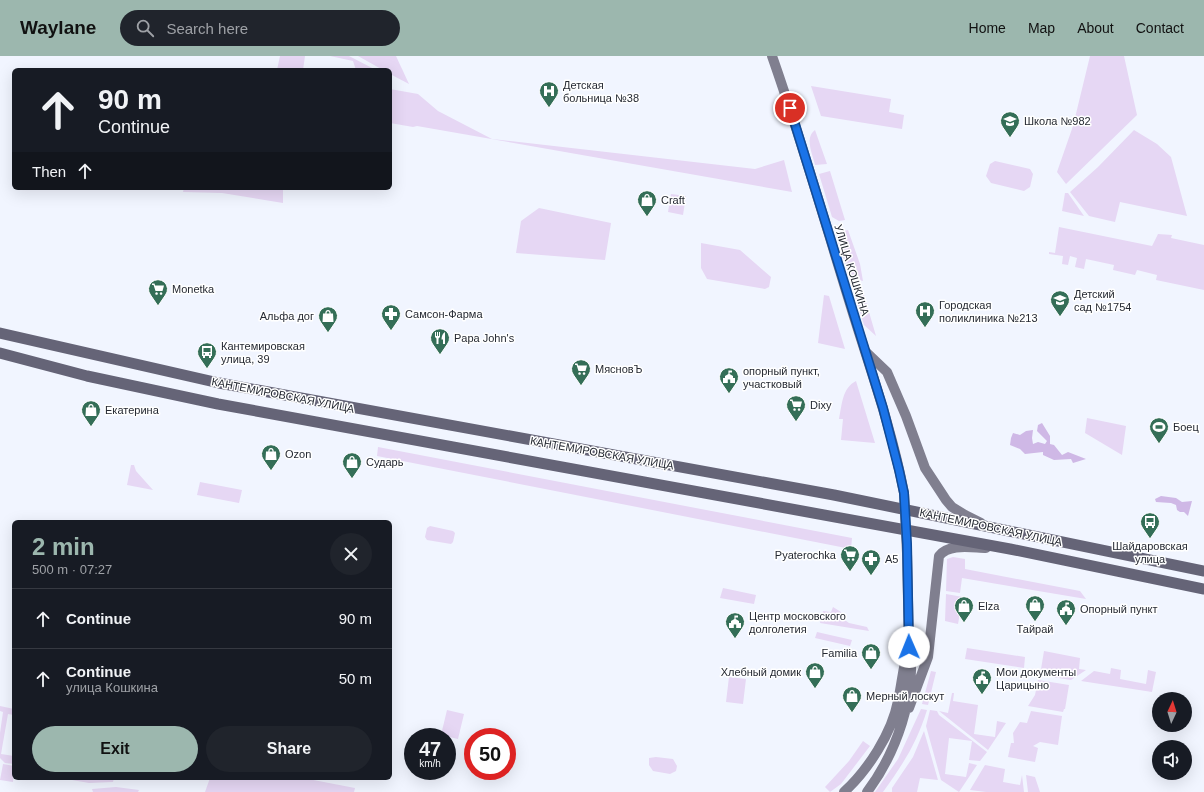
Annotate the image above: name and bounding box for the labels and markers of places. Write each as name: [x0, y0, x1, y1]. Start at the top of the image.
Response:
place label: Детская больница №38: [563, 79, 639, 104]
hospital icon: Детская больница №38: [538, 80, 560, 108]
pin: [773, 91, 807, 125]
school or university icon: Школа №982: [999, 110, 1021, 138]
place label: Школа №982: [1024, 115, 1091, 127]
shop icon: Craft: [636, 189, 658, 217]
place label: Craft: [661, 194, 685, 206]
supermarket icon: Monetka: [147, 278, 169, 306]
place label: Monetka: [172, 283, 215, 295]
place label: Детский сад №1754: [1074, 288, 1131, 313]
school or university icon: Детский сад №1754: [1049, 289, 1071, 317]
place label: Городская поликлиника №213: [939, 299, 1038, 324]
hospital icon: Городская поликлиника №213: [914, 300, 936, 328]
pharmacy icon: Самсон-Фарма: [380, 303, 402, 331]
shop icon: Альфа дог: [317, 305, 339, 333]
place label: Самсон-Фарма: [405, 308, 483, 320]
place label: Альфа дог: [260, 310, 314, 322]
restaurant icon: Papa John's: [429, 327, 451, 355]
place label: Papa John's: [454, 332, 515, 344]
place label: Кантемировская улица, 39: [221, 340, 305, 365]
bus stop icon: Кантемировская улица, 39: [196, 341, 218, 369]
supermarket icon: МясновЪ: [570, 358, 592, 386]
place label: МясновЪ: [595, 363, 643, 375]
place label: опорный пункт, участковый: [743, 365, 820, 390]
public building icon: опорный пункт, участковый: [718, 366, 740, 394]
supermarket icon: Dixy: [785, 394, 807, 422]
shop icon: Екатерина: [80, 399, 102, 427]
place label: Dixy: [810, 399, 832, 411]
place label: Екатерина: [105, 404, 160, 416]
sports icon: Боец: [1148, 416, 1170, 444]
place label: Боец: [1173, 421, 1199, 433]
shop icon: Ozon: [260, 443, 282, 471]
place label: Ozon: [285, 448, 311, 460]
shop icon: Сударь: [341, 451, 363, 479]
place label: Сударь: [366, 456, 404, 468]
bus stop icon: Шайдаровская улица: [1139, 511, 1161, 539]
place label: Шайдаровская улица: [1112, 540, 1188, 565]
supermarket icon: Pyaterochka: [839, 544, 861, 572]
pharmacy icon: A5: [860, 548, 882, 576]
place label: Pyaterochka: [775, 549, 837, 561]
place label: A5: [885, 553, 898, 565]
shop icon: Тайрай: [1024, 594, 1046, 622]
shop icon: Elza: [953, 595, 975, 623]
public building icon: Опорный пункт: [1055, 598, 1077, 626]
place label: Elza: [978, 600, 1000, 612]
place label: Опорный пункт: [1080, 603, 1157, 615]
place label: Центр московского долголетия: [749, 610, 846, 635]
public building icon: Центр московского долголетия: [724, 611, 746, 639]
place label: Тайрай: [1017, 623, 1053, 635]
shop icon: Familia: [860, 642, 882, 670]
place label: Familia: [822, 647, 858, 659]
shop icon: Хлебный домик: [804, 661, 826, 689]
place label: Хлебный домик: [721, 666, 801, 678]
place label: Мои документы Царицыно: [996, 666, 1076, 691]
public building icon: Мои документы Царицыно: [971, 667, 993, 695]
shop icon: Мерный лоскут: [841, 685, 863, 713]
place label: Мерный лоскут: [866, 690, 944, 702]

